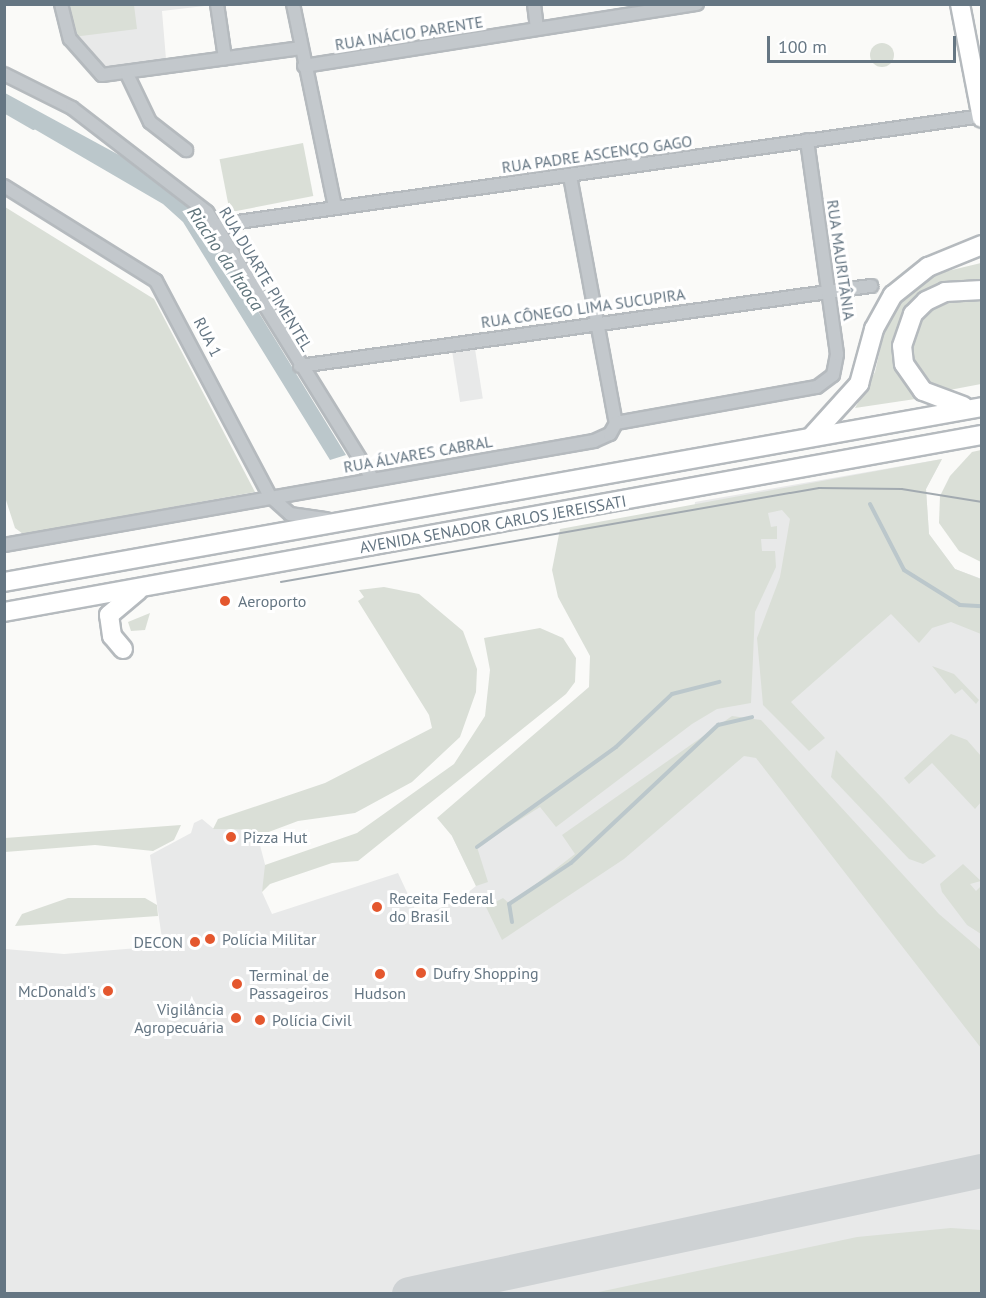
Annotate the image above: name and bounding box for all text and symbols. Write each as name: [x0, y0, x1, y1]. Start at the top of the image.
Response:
street label: RUA INÁCIO PARENTE: [333, 12, 485, 54]
scale bar: [770, 24, 959, 62]
text: 100 m: [778, 35, 827, 58]
street label: RUA PADRE ASCENÇO GAGO: [500, 131, 694, 177]
street label: RUA MAURITÂNIA: [823, 198, 859, 322]
water label: Riacho da Itaoca: [182, 203, 268, 315]
street label: RUA DUARTE PIMENTEL: [215, 203, 317, 355]
street label: RUA CÔNEGO LIMA SUCUPIRA: [479, 284, 687, 332]
street label: RUA 1: [190, 314, 226, 360]
street label: RUA ÁLVARES CABRAL: [341, 431, 495, 477]
street label: AVENIDA SENADOR CARLOS JEREISSATI: [358, 491, 628, 557]
place label: Aeroporto: [238, 591, 306, 611]
marker: Aeroporto: [216, 592, 234, 610]
place label: Pizza Hut: [243, 827, 308, 847]
marker: Pizza Hut: [224, 830, 238, 844]
place label: Receita Federal do Brasil: [389, 888, 494, 926]
marker: Receita Federal do Brasil: [370, 900, 384, 914]
place label: Polícia Militar: [222, 929, 316, 949]
place label: DECON: [134, 932, 183, 952]
marker: Polícia Militar: [203, 932, 217, 946]
marker: DECON: [188, 935, 202, 949]
place label: Dufry Shopping: [433, 963, 539, 983]
place label: Terminal de Passageiros: [249, 965, 329, 1003]
marker: Dufry Shopping: [414, 966, 428, 980]
marker: Hudson: [373, 967, 387, 981]
marker: Terminal de Passageiros: [230, 977, 244, 991]
place label: McDonald's: [18, 981, 96, 1001]
place label: Hudson: [354, 983, 406, 1003]
marker: McDonald's: [101, 984, 115, 998]
place label: Vigilância Agropecuária: [134, 999, 224, 1037]
place label: Polícia Civil: [272, 1010, 352, 1030]
marker: Vigilância Agropecuária: [229, 1011, 243, 1025]
marker: Polícia Civil: [253, 1013, 267, 1027]

